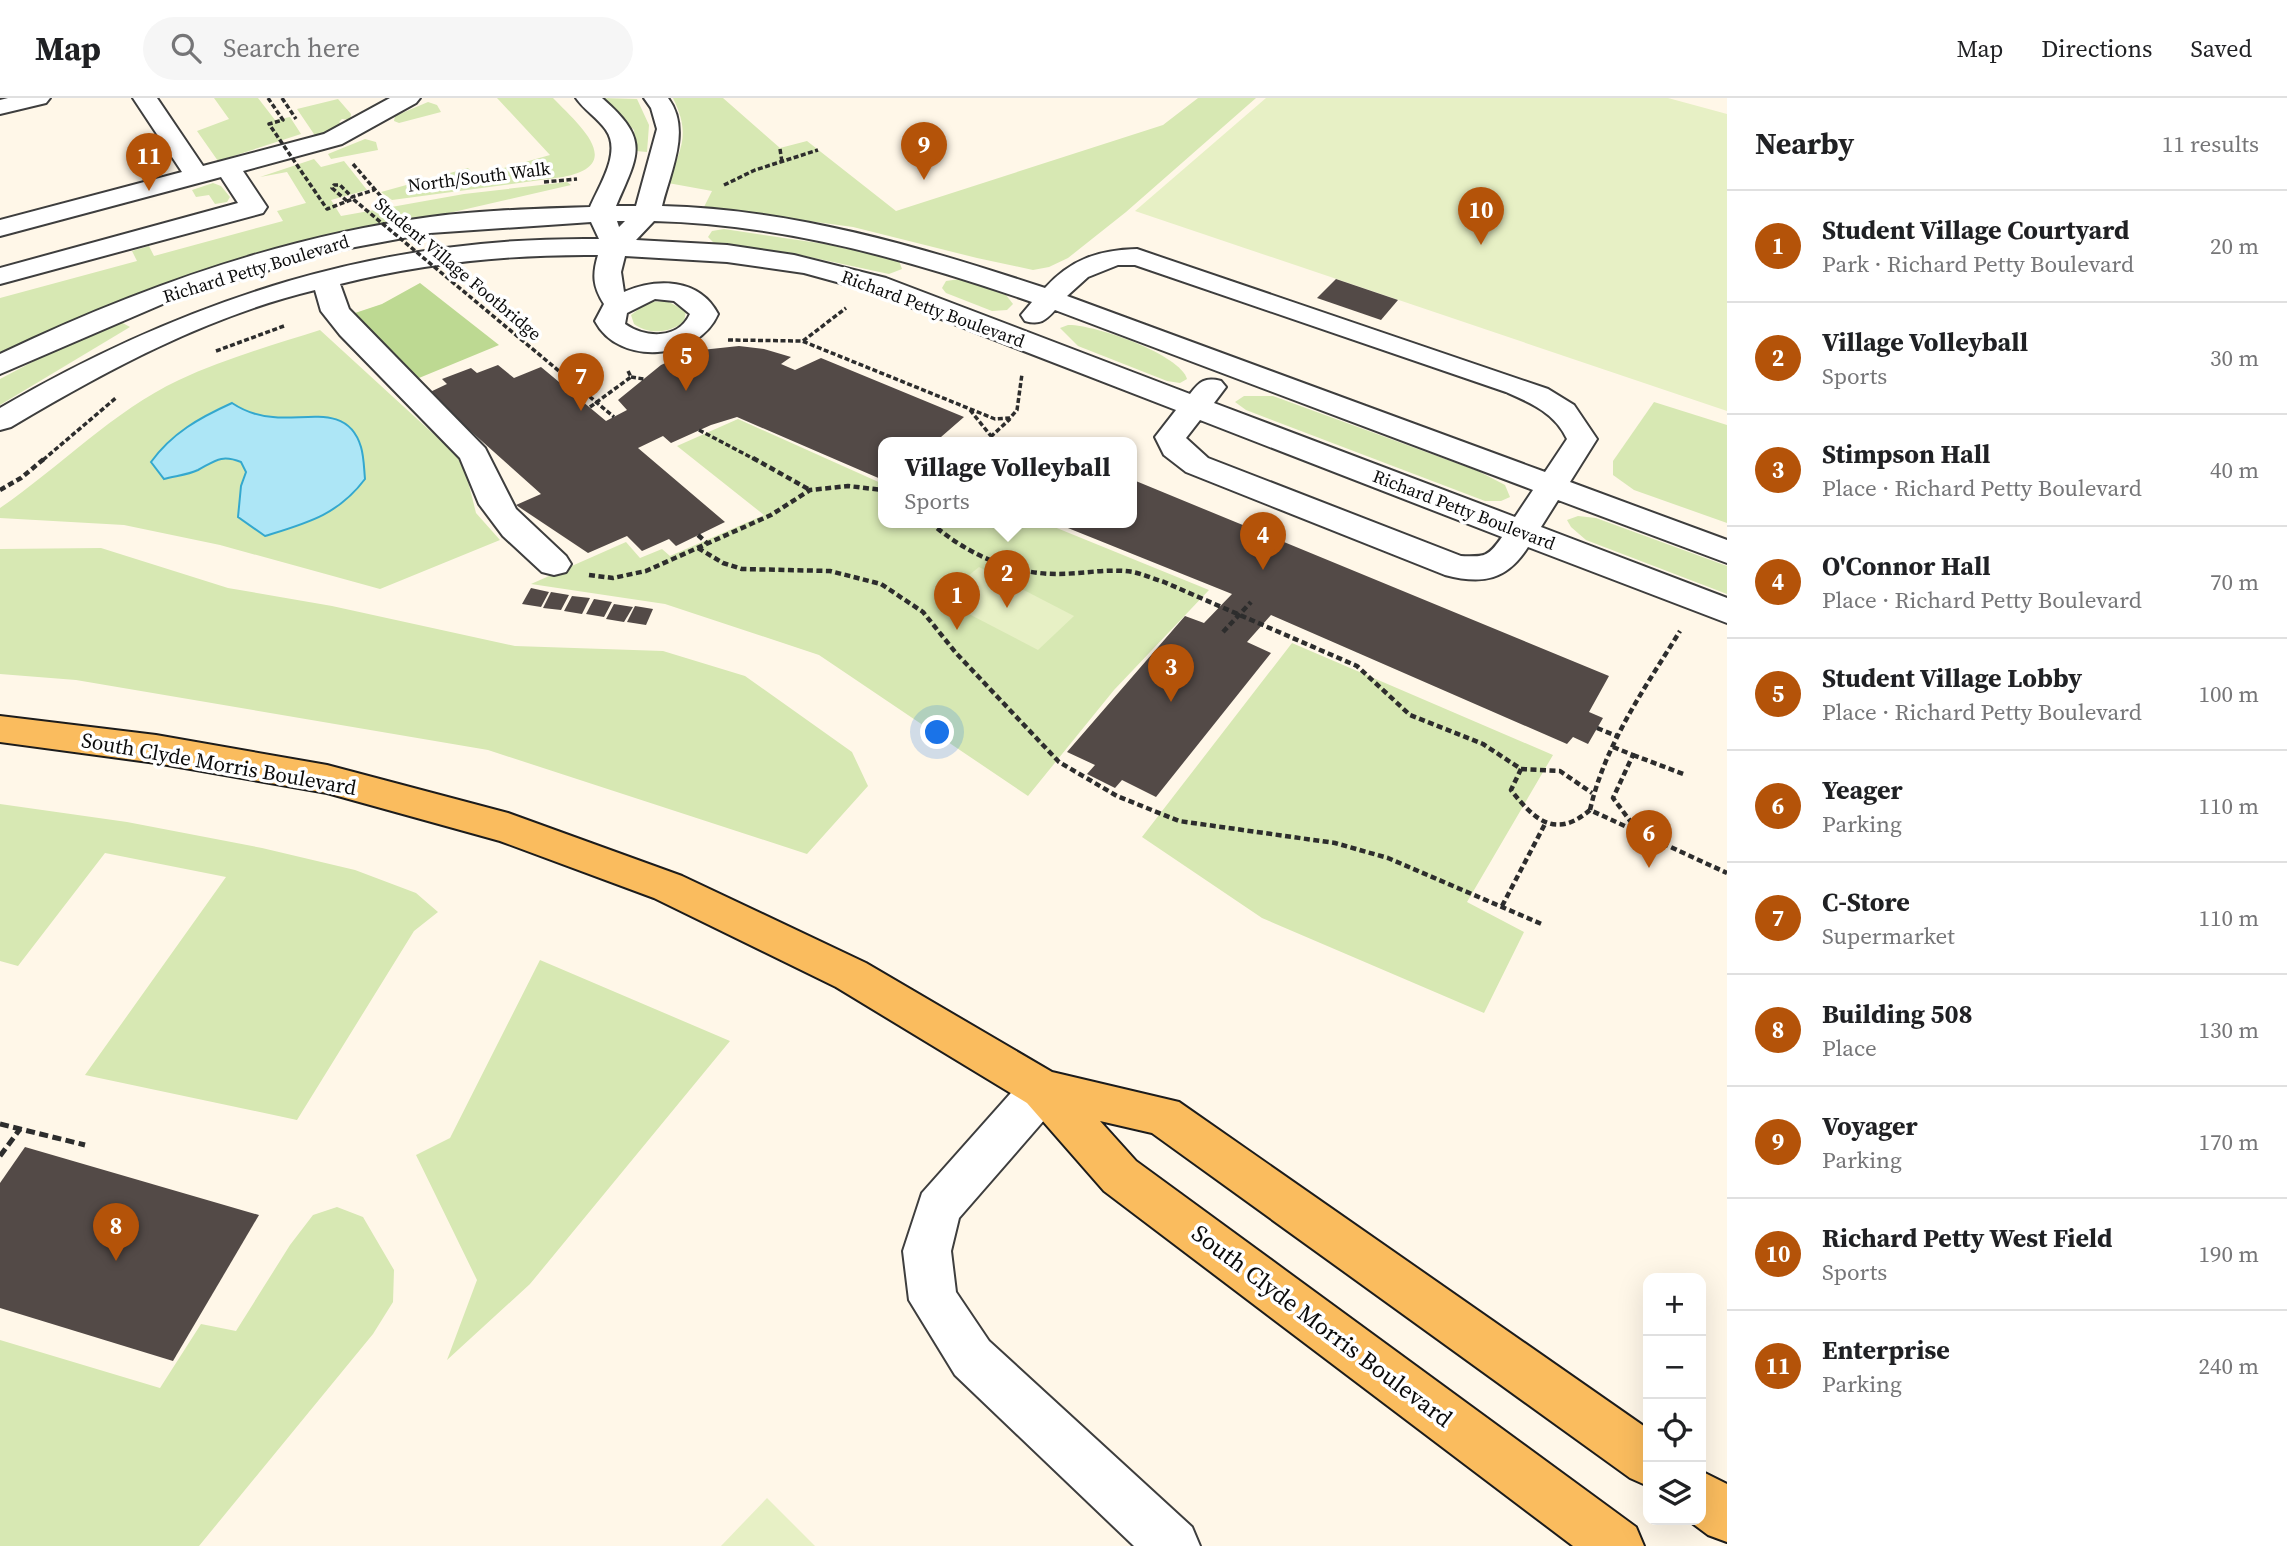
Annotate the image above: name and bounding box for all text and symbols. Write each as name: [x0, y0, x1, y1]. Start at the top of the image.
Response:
search box: [143, 17, 633, 80]
text: Map: [35, 26, 101, 71]
icon: search: [167, 29, 205, 67]
text: Search here: [223, 30, 360, 66]
text: Map: [1956, 32, 2003, 65]
text: Directions: [2041, 32, 2152, 65]
text: Saved: [2190, 32, 2252, 65]
pin: 9: [901, 122, 947, 180]
text: Nearby: [1755, 123, 1854, 164]
text: 11 results: [2162, 128, 2259, 160]
pin: 11: [126, 133, 172, 191]
street label: North/South Walk: [406, 155, 552, 198]
pin: 10: [1458, 187, 1504, 245]
street label: Student Village Footbridge: [370, 191, 547, 346]
text: Student Village Courtyard: [1822, 212, 2129, 248]
street label: Richard Petty Boulevard: [160, 228, 352, 309]
text: 1: [1772, 230, 1784, 262]
text: 20 m: [2210, 230, 2259, 262]
text: Park · Richard Petty Boulevard: [1822, 248, 2134, 280]
street label: Richard Petty Boulevard: [838, 264, 1028, 353]
text: Village Volleyball: [1822, 324, 2028, 360]
pin: 5: [663, 333, 709, 391]
text: 2: [1772, 342, 1784, 374]
text: 30 m: [2210, 342, 2259, 374]
pin: 7: [558, 353, 604, 411]
text: Sports: [1822, 360, 1887, 392]
text: Stimpson Hall: [1822, 436, 1990, 472]
popup: [878, 437, 1137, 528]
text: Village Volleyball: [904, 449, 1111, 485]
text: 3: [1772, 454, 1784, 486]
text: 40 m: [2210, 454, 2259, 486]
street label: Richard Petty Boulevard: [1369, 463, 1559, 556]
text: Place · Richard Petty Boulevard: [1822, 472, 2142, 504]
text: Sports: [904, 485, 970, 517]
pin: 4: [1240, 512, 1286, 570]
text: O'Connor Hall: [1822, 548, 1991, 584]
pin: 2: [984, 550, 1030, 608]
text: 4: [1772, 566, 1784, 598]
text: 70 m: [2210, 566, 2259, 598]
pin: 1: [934, 572, 980, 630]
text: Place · Richard Petty Boulevard: [1822, 584, 2142, 616]
pin: 3: [1148, 644, 1194, 702]
text: Student Village Lobby: [1822, 660, 2082, 696]
text: 5: [1772, 678, 1784, 710]
text: 100 m: [2198, 678, 2259, 710]
text: Place · Richard Petty Boulevard: [1822, 696, 2142, 728]
your location: [920, 715, 954, 749]
street label: South Clyde Morris Boulevard: [79, 725, 359, 802]
text: Yeager: [1822, 772, 1903, 808]
text: 6: [1772, 790, 1784, 822]
text: 110 m: [2198, 790, 2259, 822]
text: Parking: [1822, 808, 1902, 840]
pin: 6: [1626, 810, 1672, 868]
text: C-Store: [1822, 884, 1910, 920]
text: 7: [1772, 902, 1784, 934]
text: 110 m: [2198, 902, 2259, 934]
text: Supermarket: [1822, 920, 1955, 952]
text: Building 508: [1822, 996, 1973, 1032]
text: 8: [1772, 1014, 1784, 1046]
text: 130 m: [2198, 1014, 2259, 1046]
text: Place: [1822, 1032, 1877, 1064]
text: Voyager: [1822, 1108, 1918, 1144]
text: 9: [1772, 1126, 1784, 1158]
text: 170 m: [2198, 1126, 2259, 1158]
text: Parking: [1822, 1144, 1902, 1176]
pin: 8: [93, 1203, 139, 1261]
street label: South Clyde Morris Boulevard: [1185, 1217, 1460, 1435]
text: Richard Petty West Field: [1822, 1220, 2113, 1256]
text: 10: [1766, 1238, 1790, 1270]
text: 190 m: [2198, 1238, 2259, 1270]
text: Sports: [1822, 1256, 1887, 1288]
map controls: [1643, 1273, 1706, 1525]
button: +: [1643, 1273, 1706, 1336]
text: Enterprise: [1822, 1332, 1950, 1368]
button: −: [1643, 1336, 1706, 1399]
text: 11: [1766, 1350, 1790, 1382]
text: 240 m: [2198, 1350, 2259, 1382]
text: Parking: [1822, 1368, 1902, 1400]
button: locate: [1643, 1399, 1706, 1462]
button: layers: [1643, 1462, 1706, 1525]

